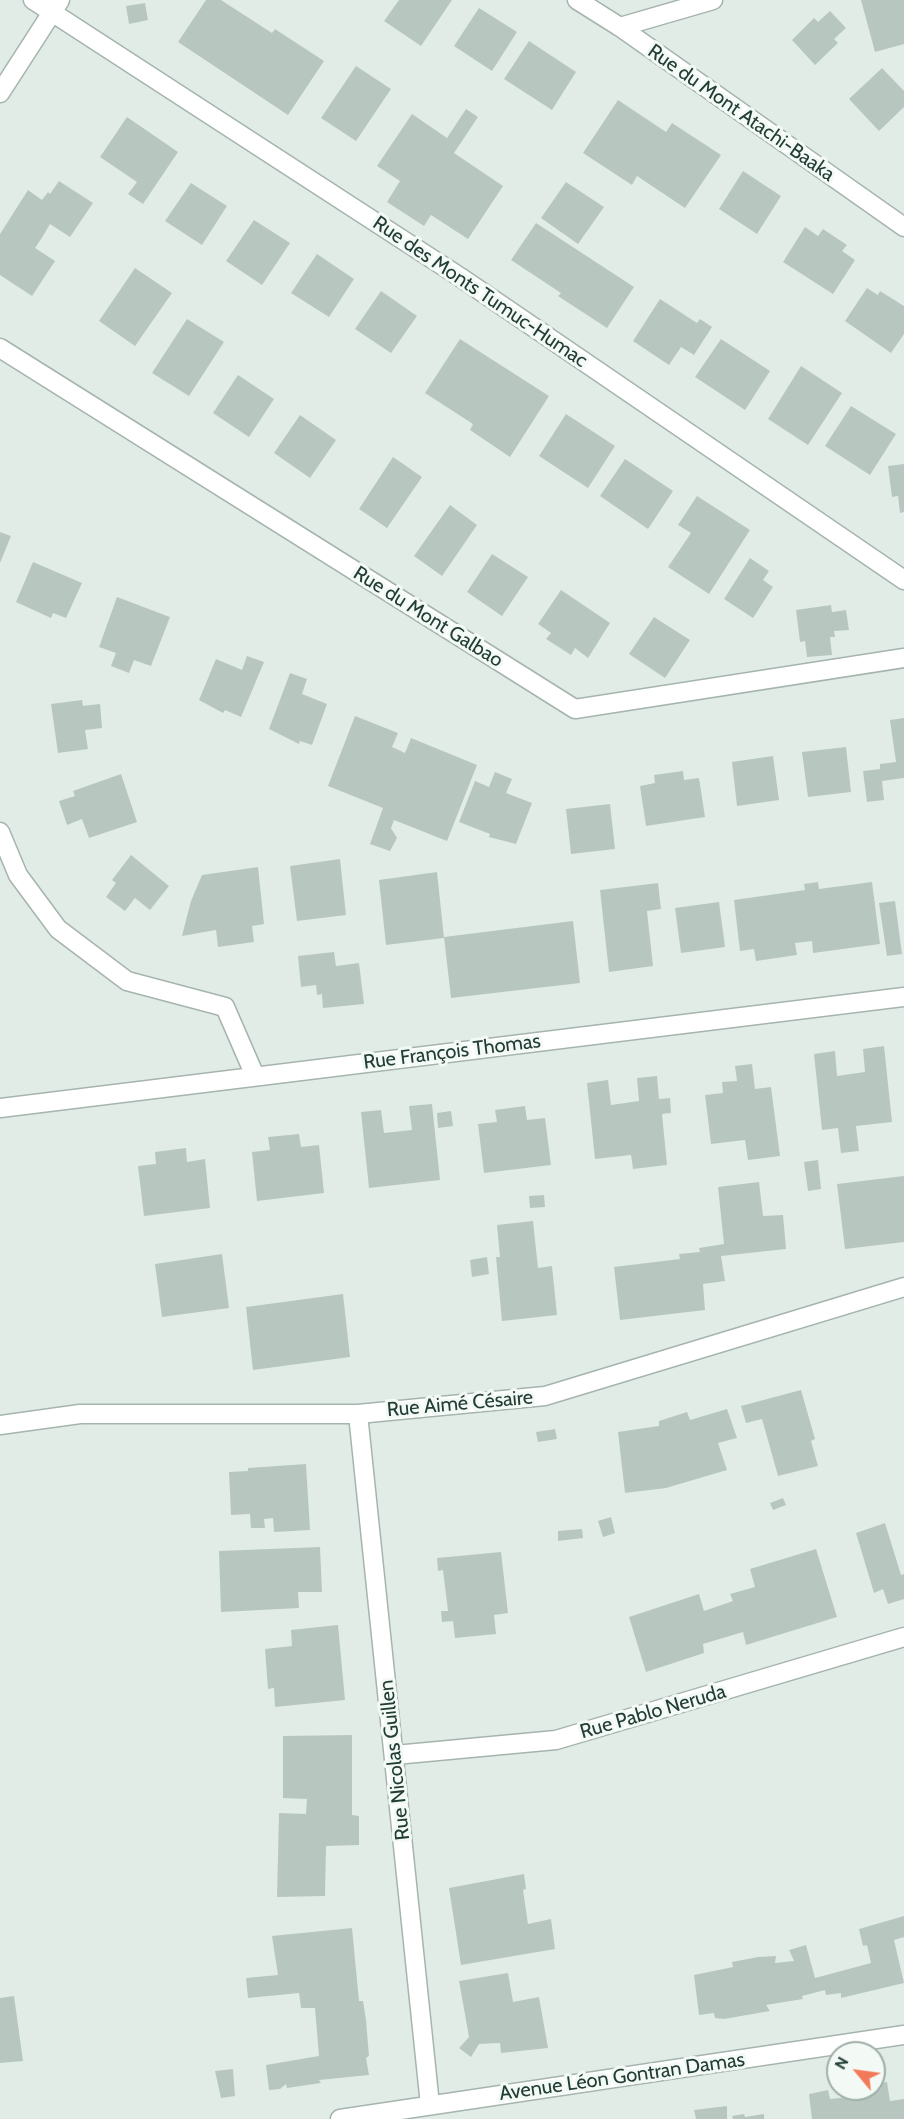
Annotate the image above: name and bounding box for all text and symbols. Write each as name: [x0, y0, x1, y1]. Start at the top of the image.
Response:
street label: Rue du Mont Atachi-Baaka: [643, 39, 839, 187]
street label: Rue des Monts Tumuc-Humac: [368, 211, 592, 373]
street label: Rue du Mont Galbao: [349, 561, 507, 673]
street label: Rue François Thomas: [362, 1029, 542, 1075]
street label: Rue Aimé Césaire: [386, 1386, 534, 1422]
street label: Rue Nicolas Guillen: [375, 1679, 415, 1841]
street label: Rue Pablo Neruda: [577, 1680, 729, 1744]
north arrow: [826, 2041, 886, 2101]
street label: Avenue Léon Gontran Damas: [498, 2048, 746, 2106]
text: N: [831, 2053, 853, 2073]

